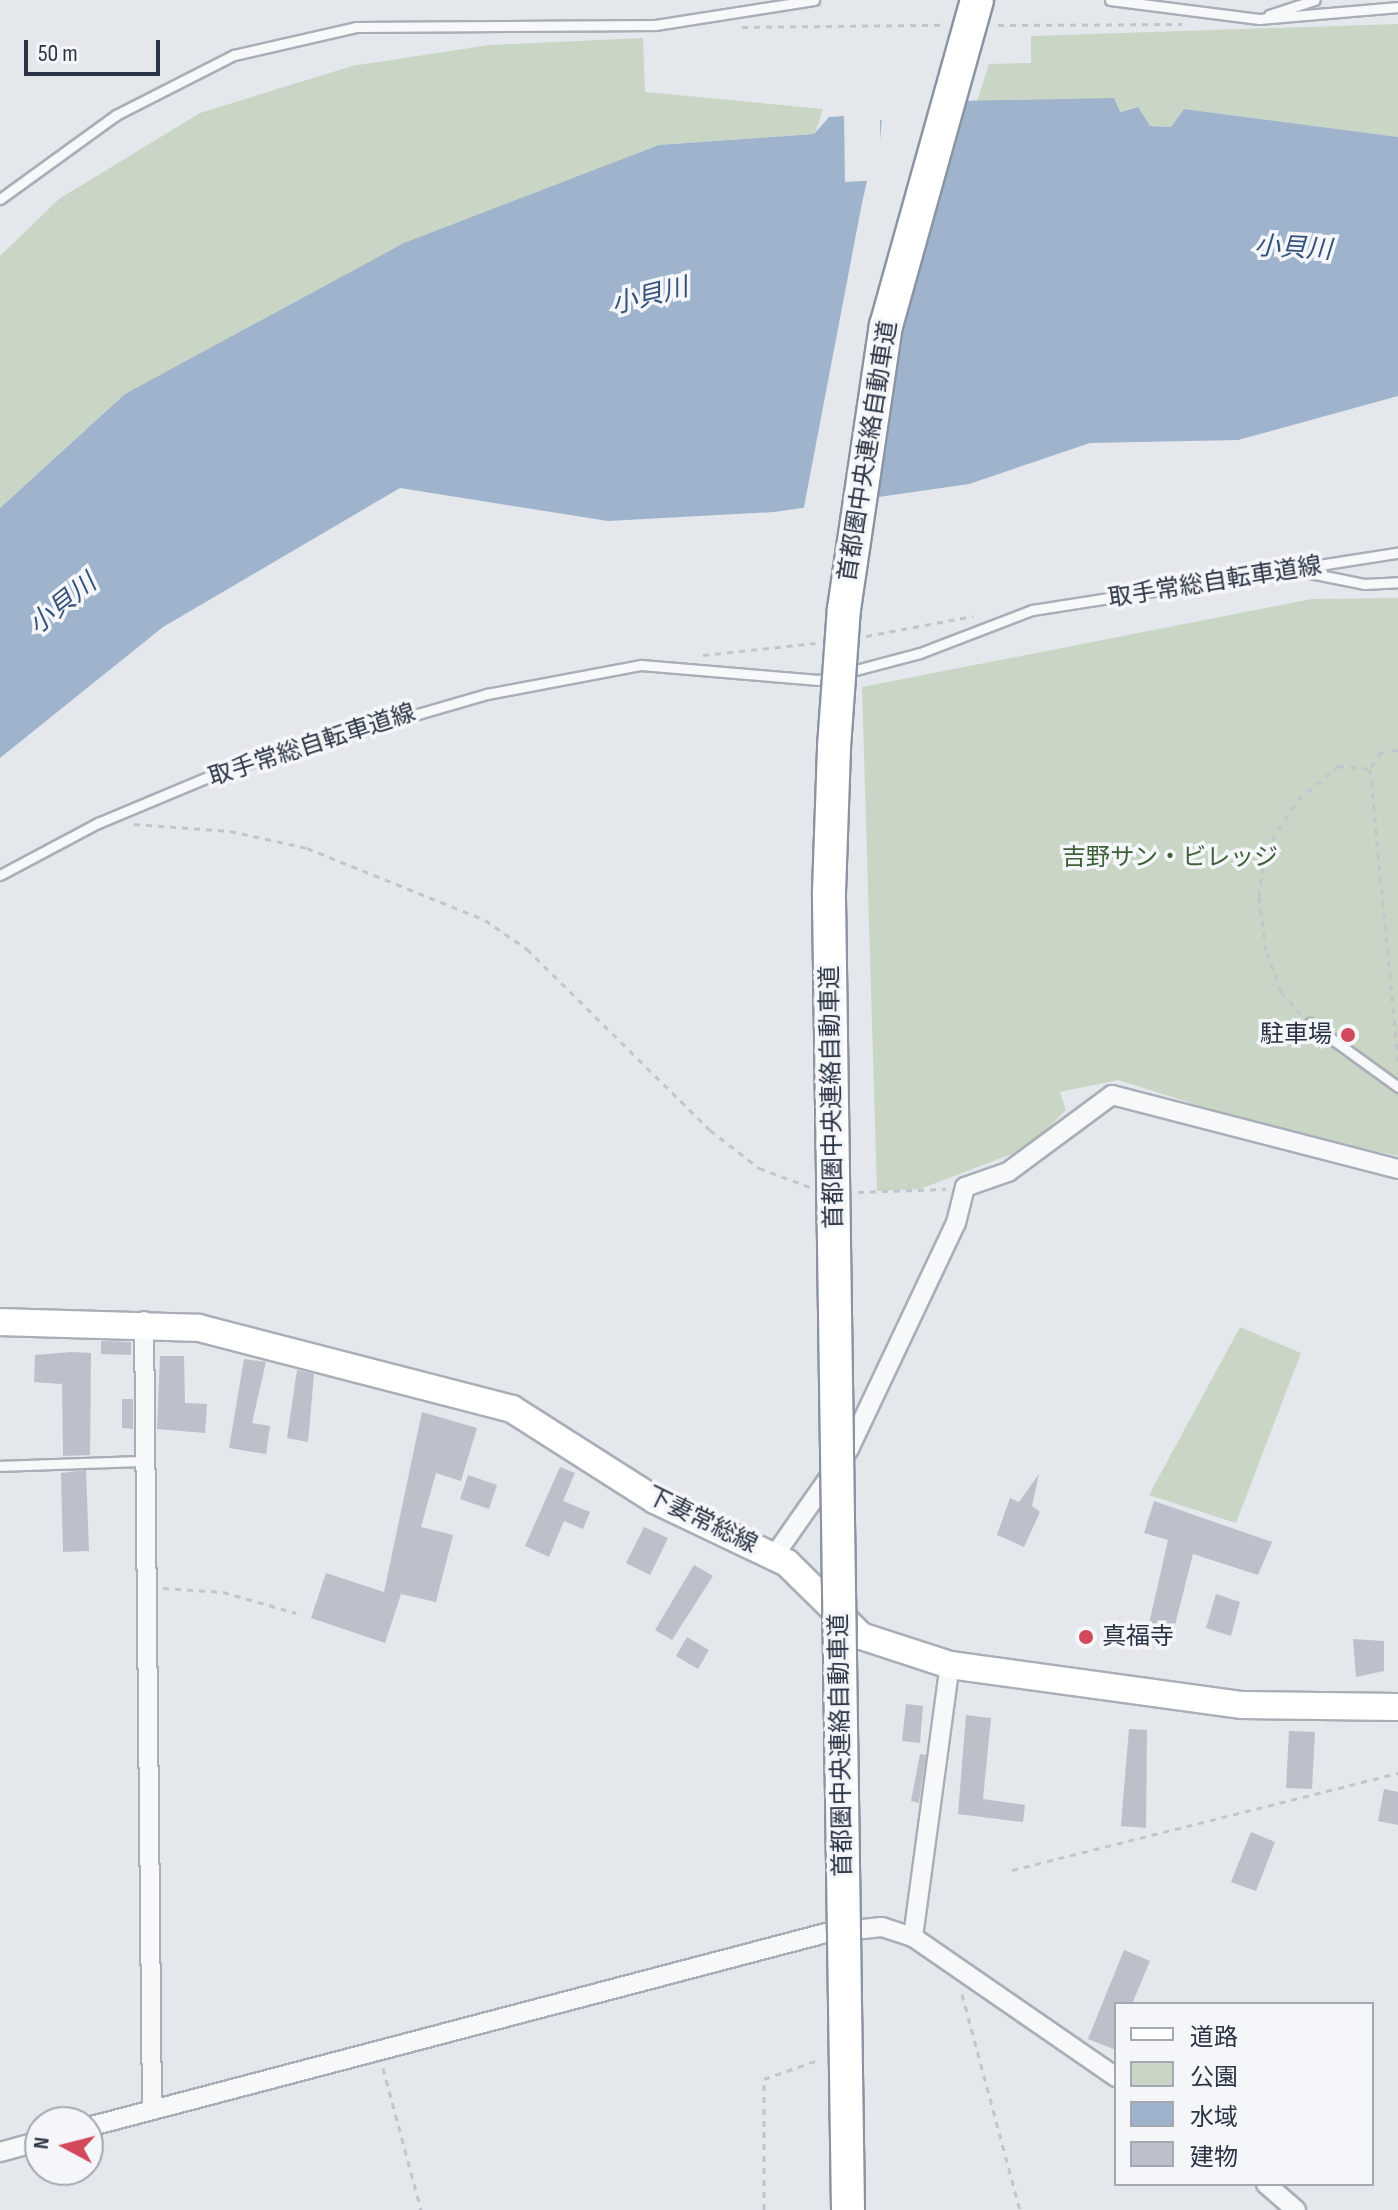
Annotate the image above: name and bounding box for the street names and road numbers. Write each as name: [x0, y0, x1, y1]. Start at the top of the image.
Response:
street label: 首都圏中央連絡自動車道: [833, 318, 903, 584]
street label: 取手常総自転車道線: [1106, 551, 1324, 613]
street label: 取手常総自転車道線: [205, 698, 419, 792]
street label: 首都圏中央連絡自動車道: [815, 965, 849, 1229]
street label: 下妻常総線: [642, 1481, 762, 1559]
street label: 首都圏中央連絡自動車道: [824, 1613, 858, 1877]

